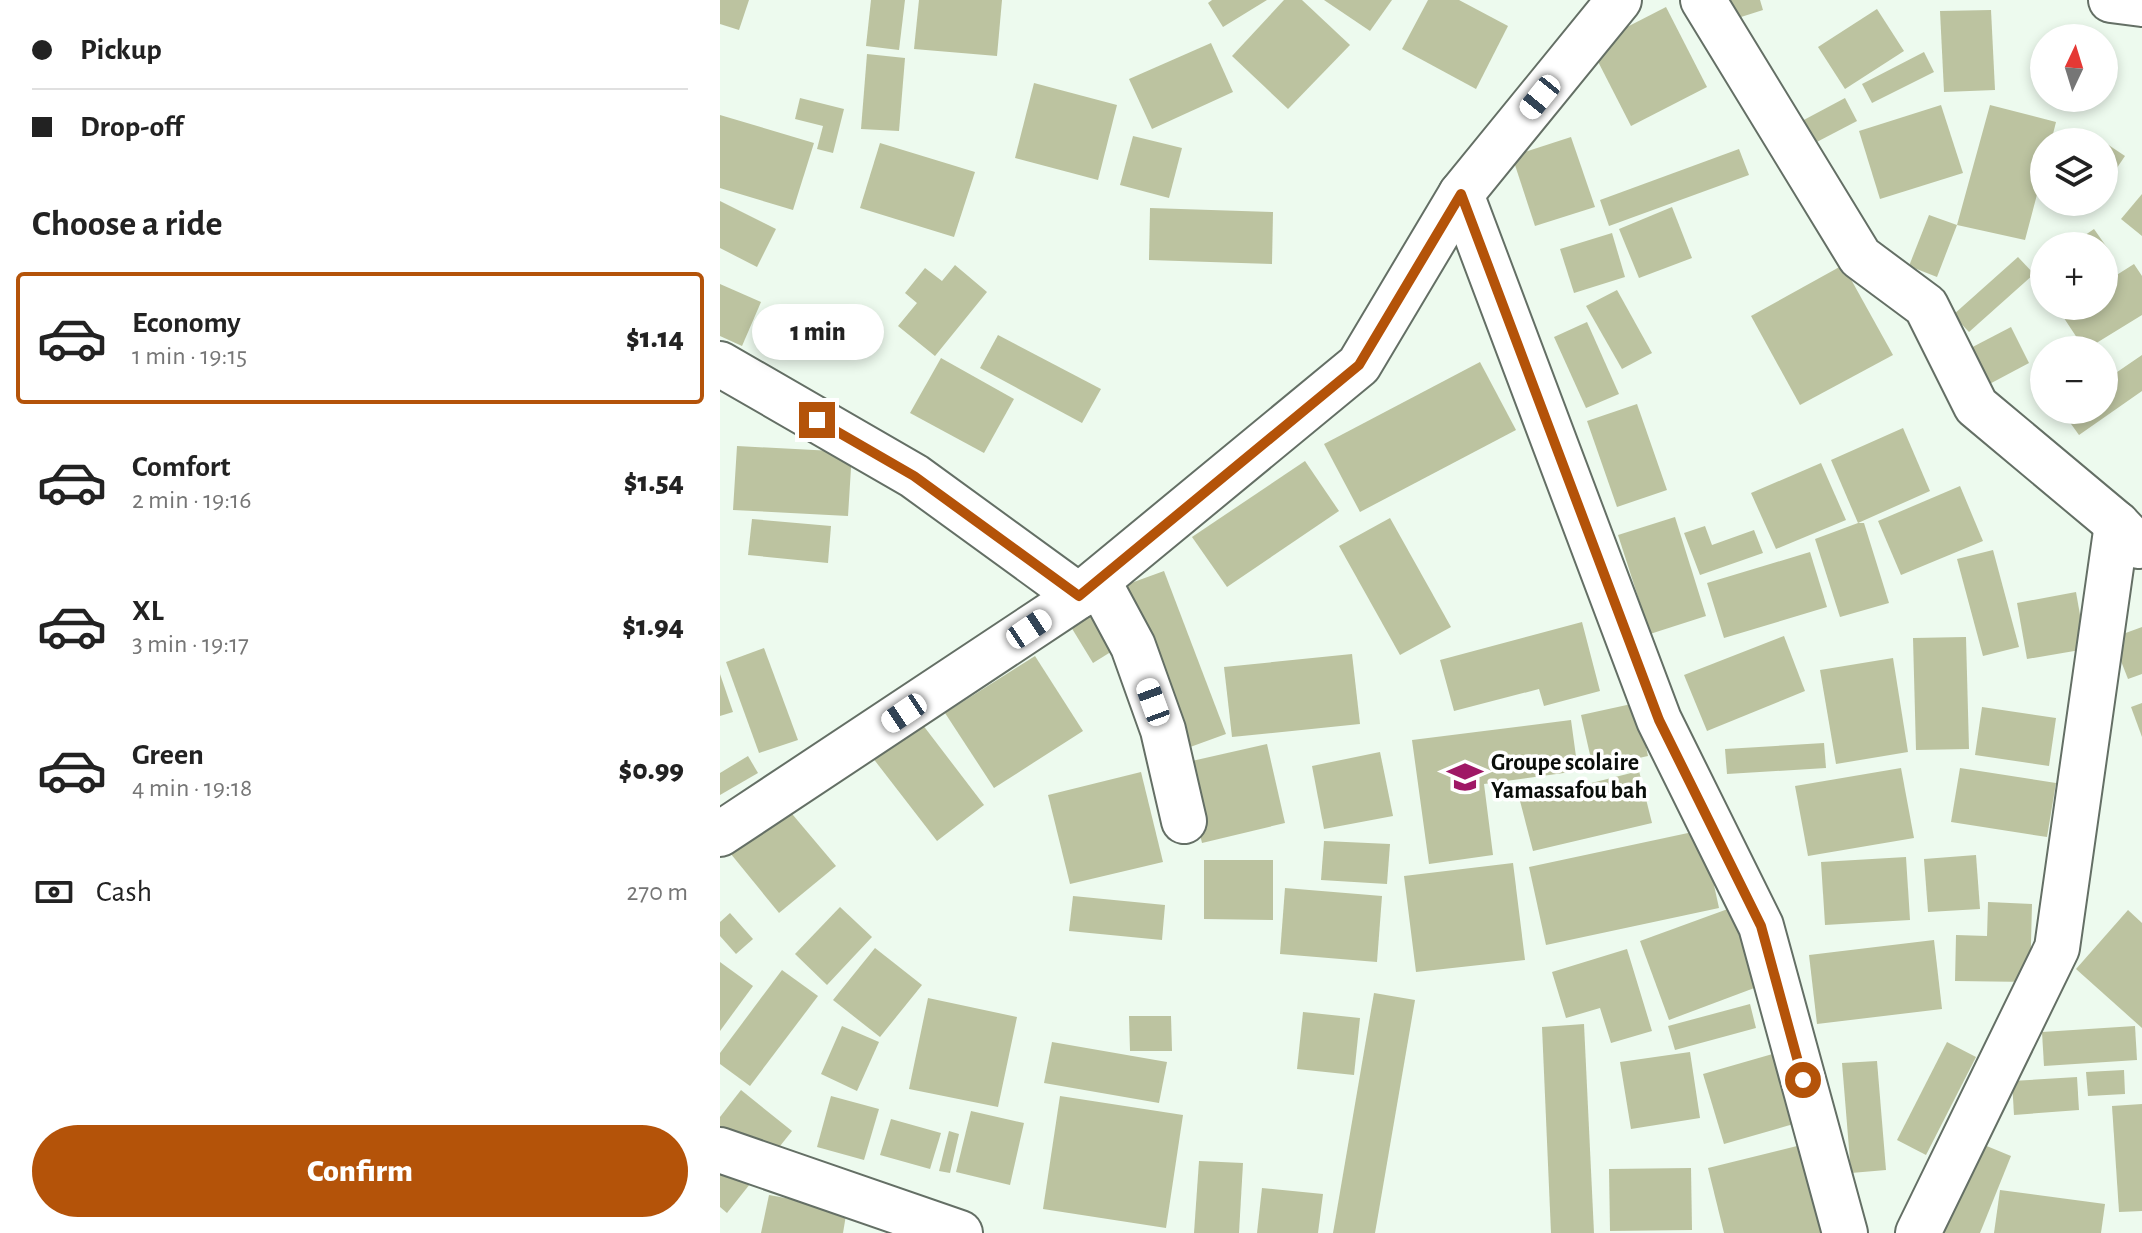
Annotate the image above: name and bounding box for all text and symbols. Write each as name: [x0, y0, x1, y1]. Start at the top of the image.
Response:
north arrow: [2030, 24, 2118, 112]
map controls: [2030, 24, 2118, 424]
text: Pickup: [80, 35, 162, 65]
car: [1516, 71, 1564, 123]
text: Drop-off: [80, 112, 183, 142]
button: layers: [2030, 128, 2118, 216]
text: Choose a ride: [32, 206, 222, 242]
button: +: [2030, 232, 2118, 320]
icon: car: [36, 302, 108, 374]
callout: 1 min: [751, 304, 883, 360]
text: Economy: [132, 308, 241, 338]
text: 1 min: [790, 319, 846, 345]
text: $1.14: [626, 323, 684, 353]
button: −: [2030, 336, 2118, 424]
text: 1 min · 19:15: [132, 343, 247, 369]
route end: [799, 402, 835, 438]
icon: car: [36, 446, 108, 518]
text: Comfort: [132, 452, 231, 482]
text: $1.54: [624, 467, 684, 497]
text: 2 min · 19:16: [132, 487, 251, 513]
icon: car: [36, 590, 108, 662]
text: XL: [132, 596, 164, 626]
car: [1002, 606, 1056, 652]
text: $1.94: [622, 611, 684, 641]
text: 3 min · 19:17: [132, 631, 249, 657]
car: [1134, 675, 1172, 729]
car: [877, 690, 931, 736]
icon: car: [36, 734, 108, 806]
text: Green: [132, 740, 204, 770]
place label: Groupe scolaire Yamassafou bah: [1491, 751, 1647, 803]
text: $0.99: [619, 755, 684, 785]
school or university icon: Groupe scolaire Yamassafou bah: [1446, 758, 1484, 796]
text: 4 min · 19:18: [132, 775, 252, 801]
icon: cash: [32, 870, 76, 914]
text: Cash: [96, 877, 152, 907]
text: 270 m: [627, 879, 688, 905]
route start: [1785, 1062, 1821, 1098]
button: Confirm: [32, 1125, 688, 1217]

